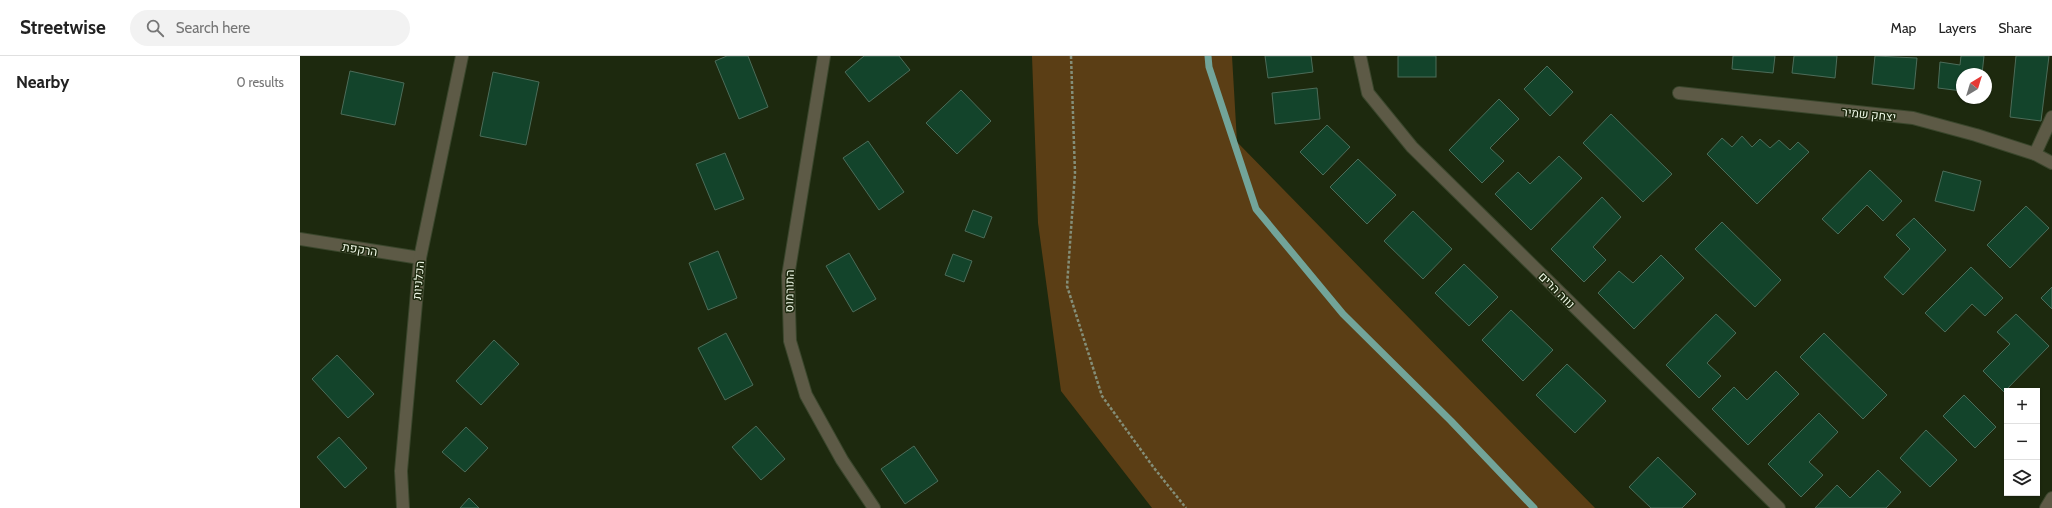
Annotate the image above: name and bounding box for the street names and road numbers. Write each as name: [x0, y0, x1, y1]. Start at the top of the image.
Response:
street label: יצחק שמיר: [1841, 104, 1897, 124]
street label: הרקפת: [341, 239, 379, 259]
street label: הכלניות: [409, 260, 427, 300]
street label: התורמוס: [781, 269, 797, 313]
street label: נווה הרים: [1536, 269, 1578, 311]

